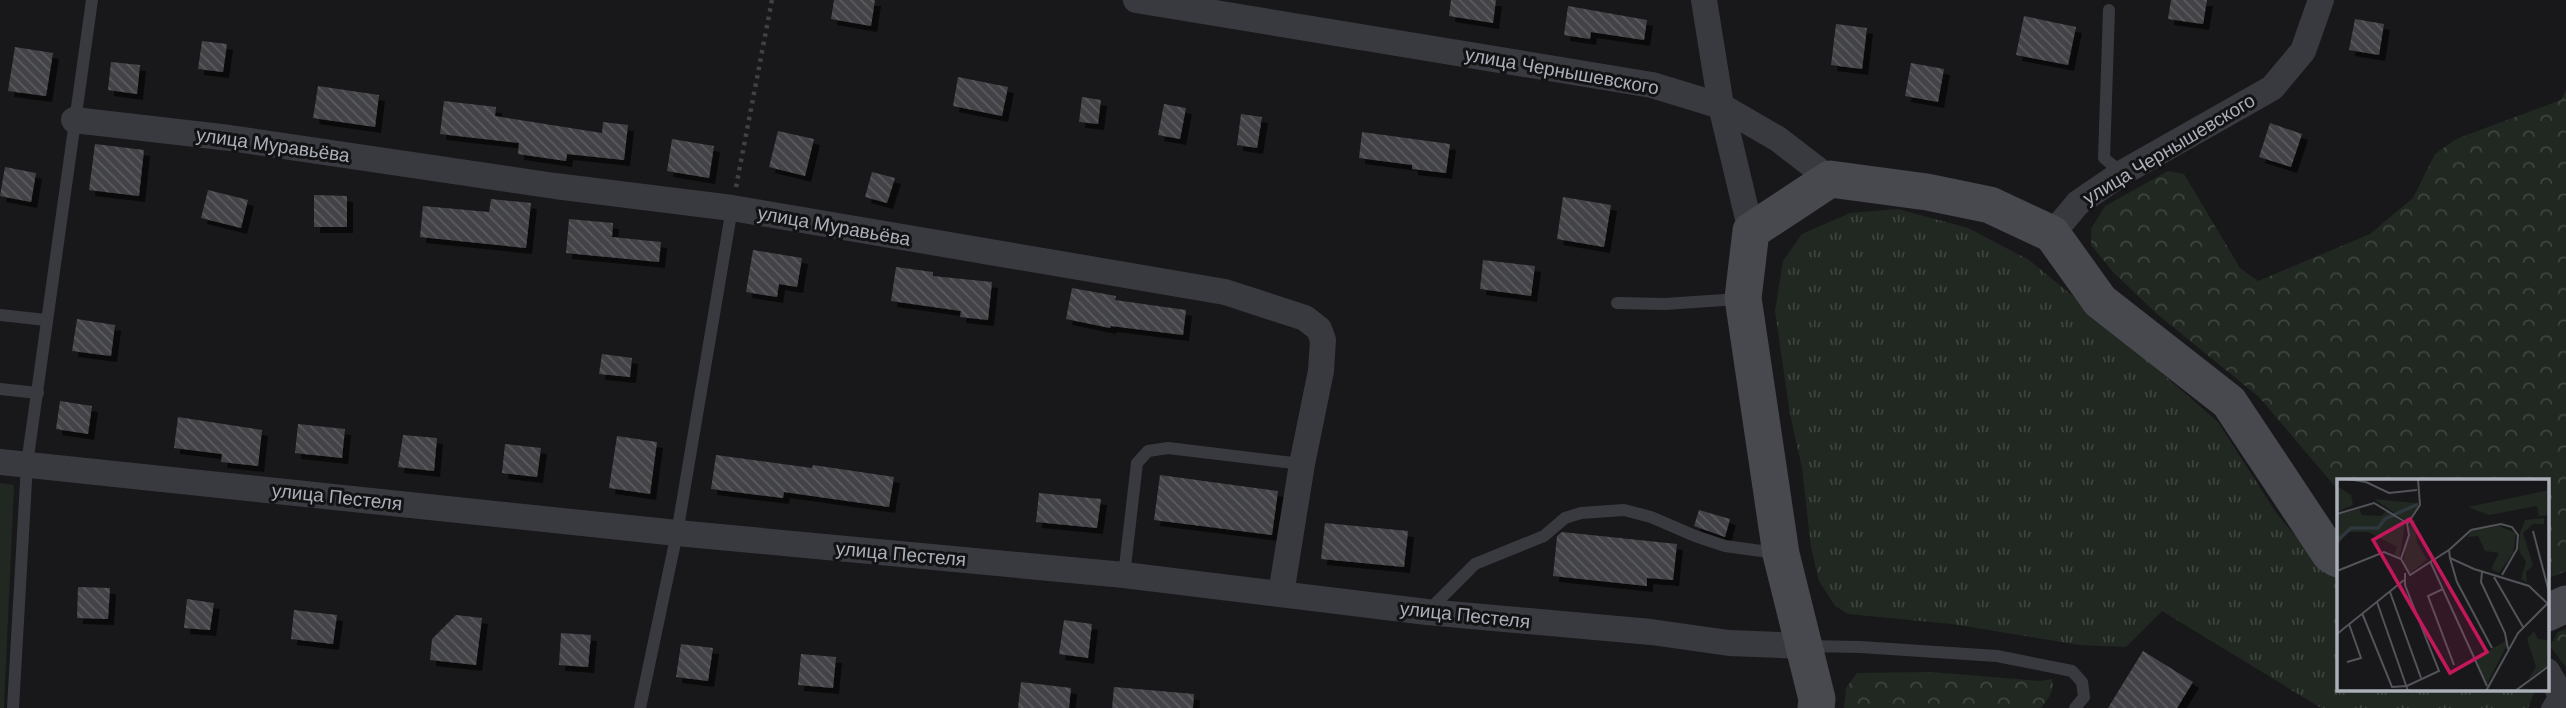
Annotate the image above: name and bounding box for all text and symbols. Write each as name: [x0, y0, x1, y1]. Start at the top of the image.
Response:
street label: улица Чернышевского: [1463, 42, 1661, 100]
street label: улица Чернышевского: [2078, 88, 2260, 210]
street label: улица Муравьёва: [195, 122, 352, 168]
street label: улица Муравьёва: [756, 200, 913, 252]
street label: улица Пестеля: [271, 478, 403, 516]
inset map: [2337, 479, 2548, 690]
street label: улица Пестеля: [835, 536, 967, 572]
street label: улица Пестеля: [1399, 596, 1531, 634]

